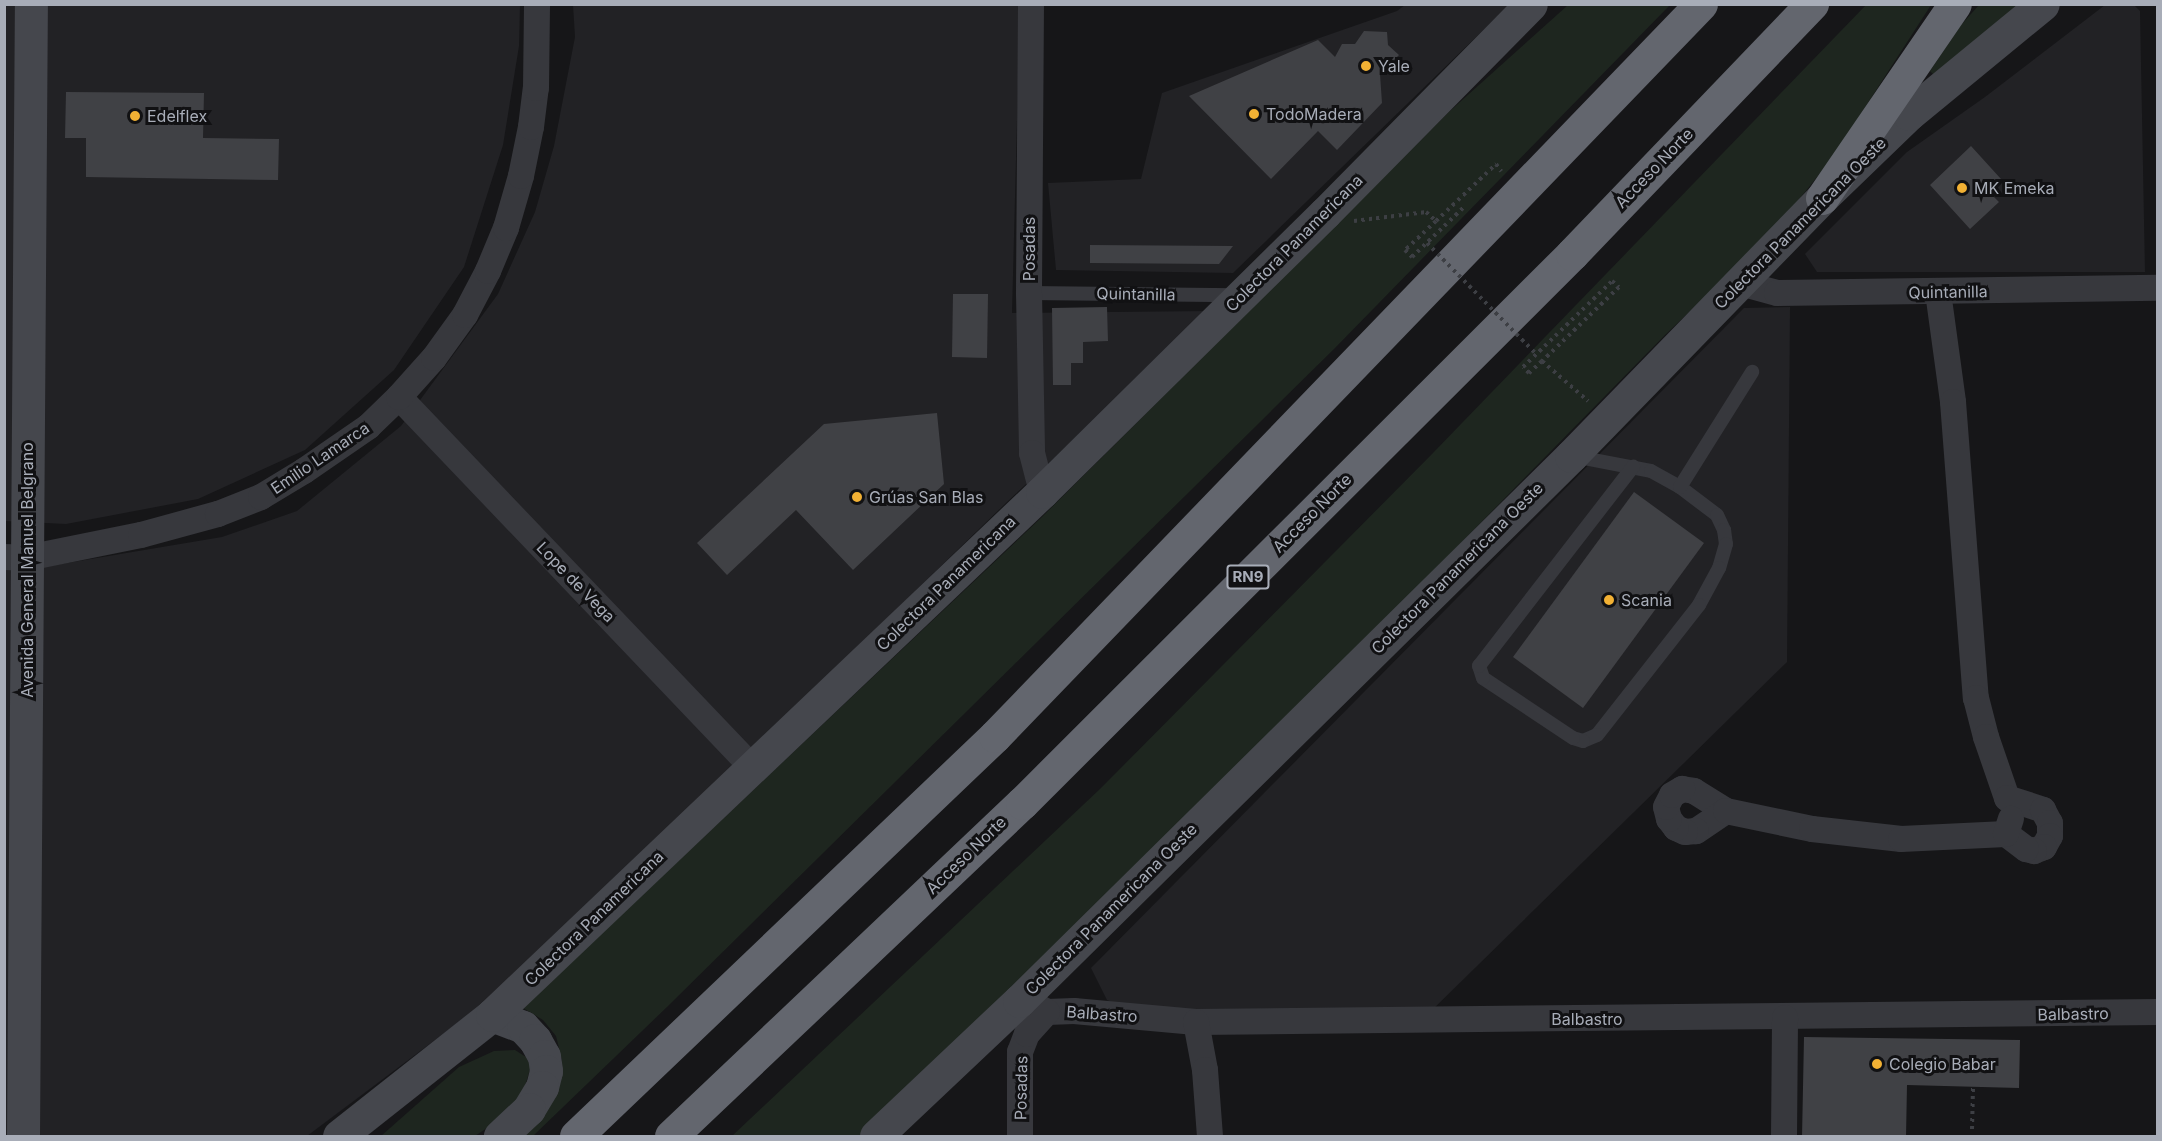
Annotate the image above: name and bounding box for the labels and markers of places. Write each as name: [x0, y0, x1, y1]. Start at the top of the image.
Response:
place label: Yale: [1378, 56, 1410, 76]
marker: Yale: [1359, 59, 1373, 73]
place label: TodoMadera: [1266, 104, 1362, 124]
place label: Edelflex: [147, 106, 207, 126]
marker: TodoMadera: [1247, 107, 1261, 121]
marker: Edelflex: [128, 109, 142, 123]
place label: MK Emeka: [1974, 178, 2054, 198]
marker: MK Emeka: [1955, 181, 1969, 195]
place label: Grúas San Blas: [869, 487, 983, 507]
marker: Grúas San Blas: [850, 490, 864, 504]
place label: Scania: [1621, 590, 1672, 610]
marker: Scania: [1602, 593, 1616, 607]
place label: Colegio Babar: [1889, 1054, 1996, 1074]
marker: Colegio Babar: [1870, 1057, 1884, 1071]

